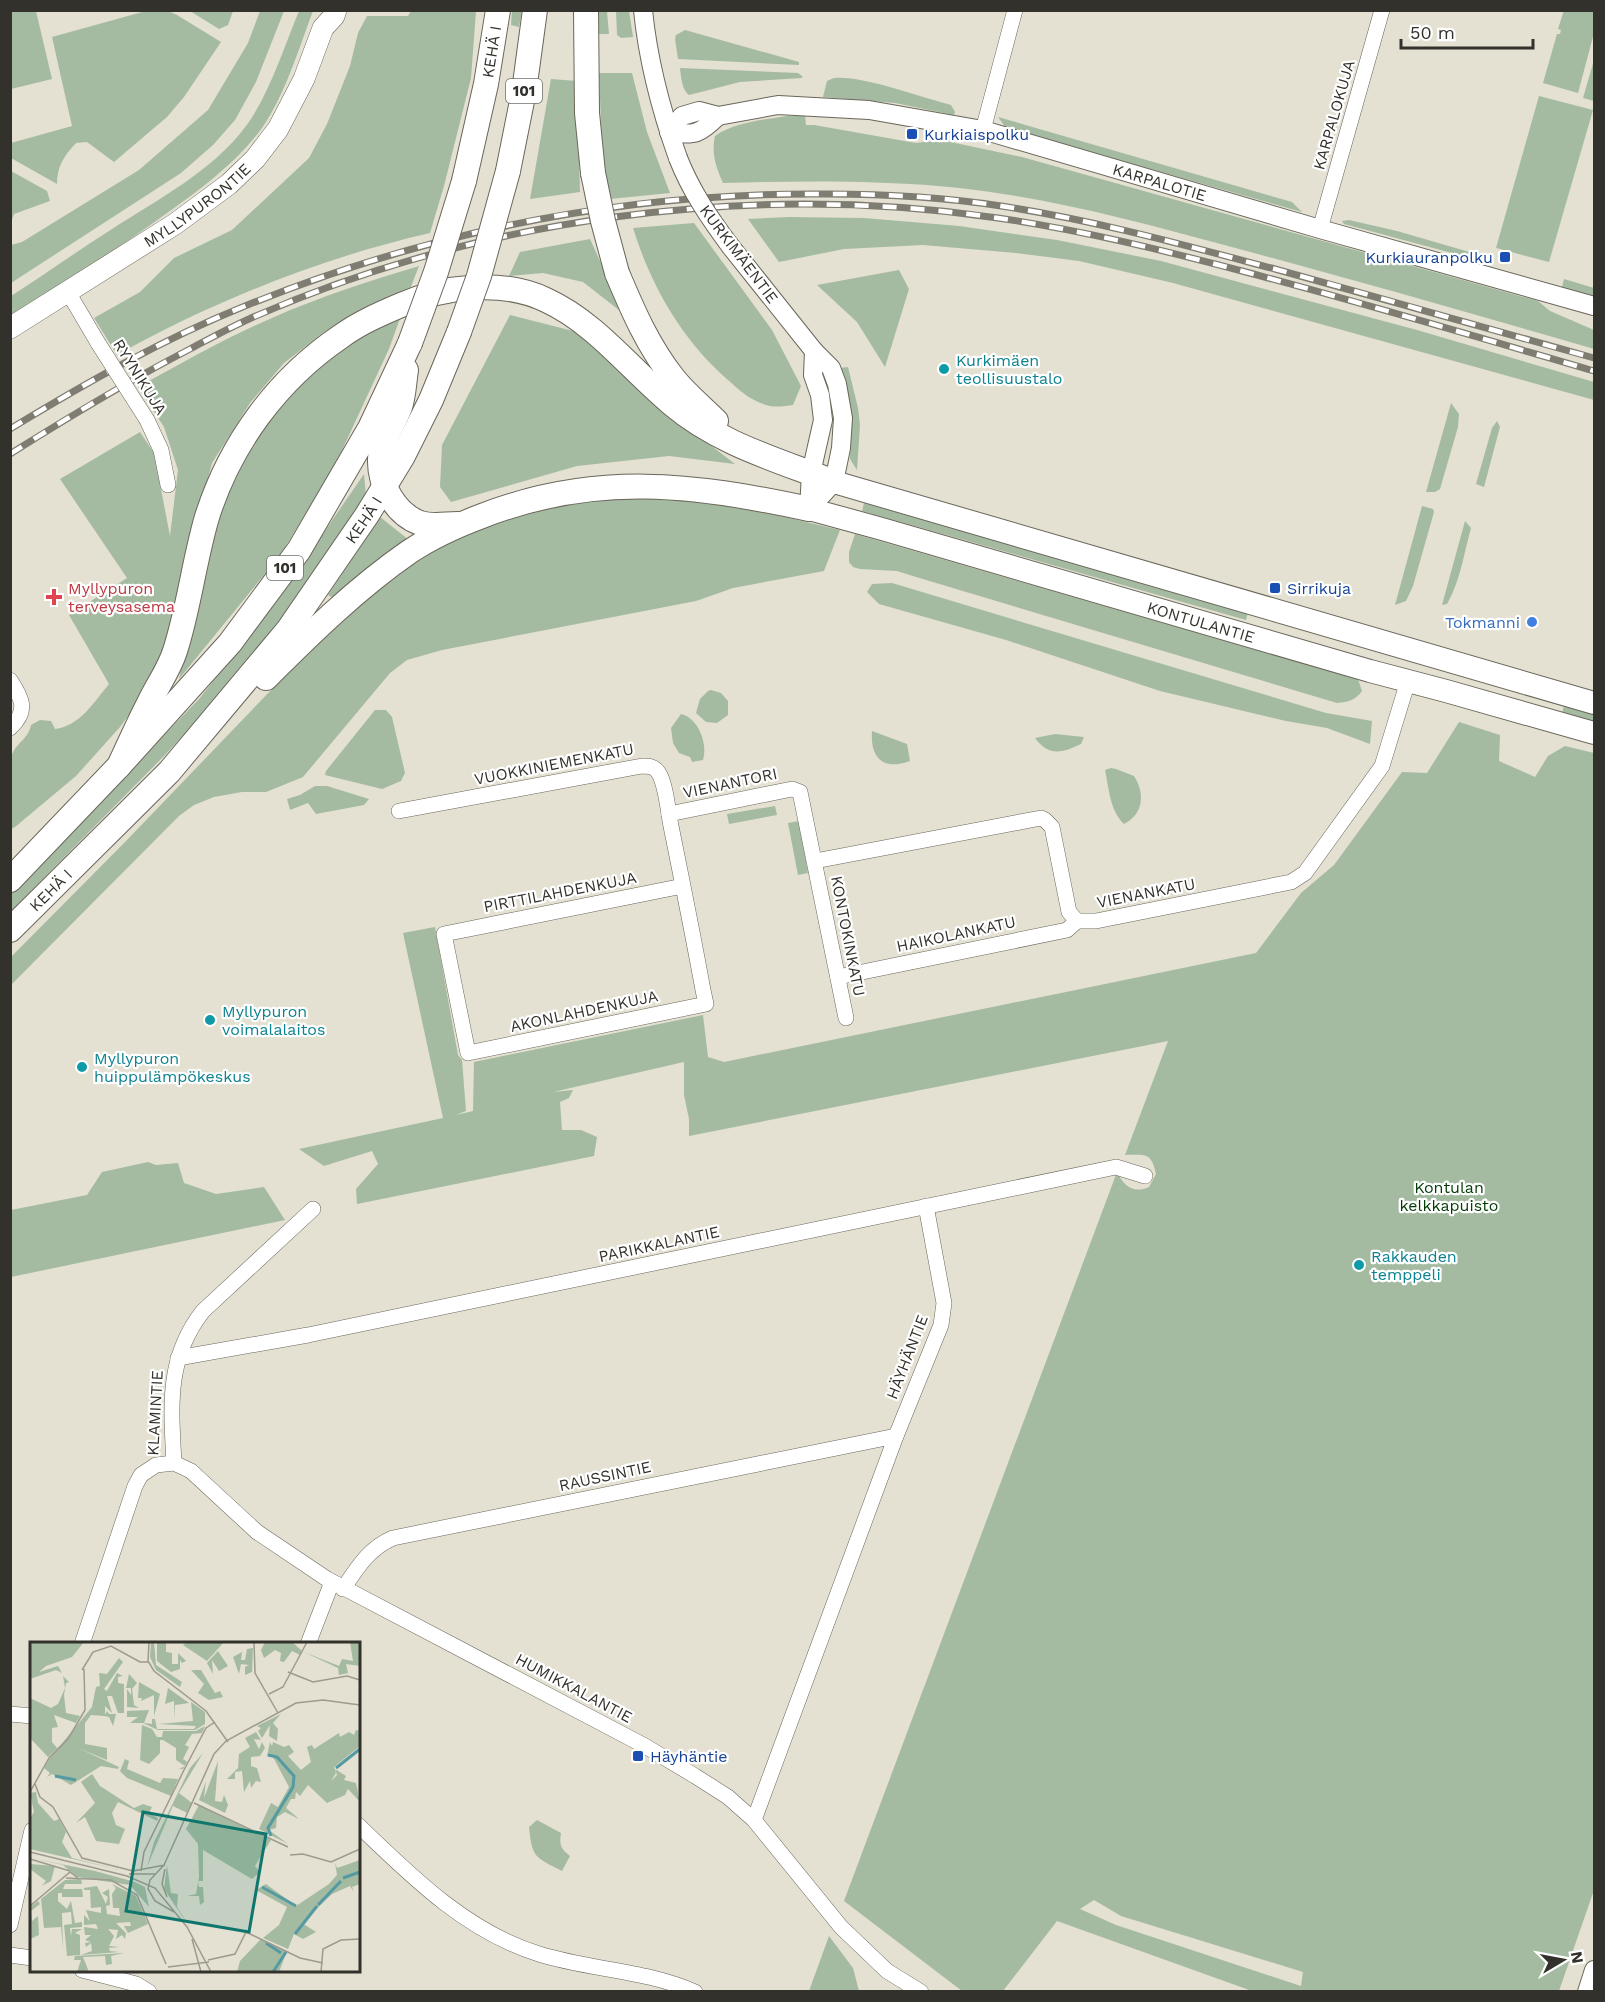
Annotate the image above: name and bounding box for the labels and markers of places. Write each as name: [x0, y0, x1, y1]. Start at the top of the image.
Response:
place label: Kurkiaispolku: [924, 125, 1029, 144]
marker: Kurkiaispolku: [905, 127, 919, 141]
place label: Kurkiauranpolku: [1366, 248, 1493, 267]
marker: Kurkiauranpolku: [1498, 250, 1512, 264]
place label: Kurkimäen teollisuustalo: [956, 351, 1062, 388]
marker: Kurkimäen teollisuustalo: [937, 362, 951, 376]
place label: Myllypuron terveysasema: [68, 579, 175, 616]
place label: Sirrikuja: [1287, 579, 1351, 598]
marker: Sirrikuja: [1268, 581, 1282, 595]
marker: Myllypuron terveysasema: [45, 588, 63, 606]
place label: Tokmanni: [1445, 613, 1520, 632]
marker: Tokmanni: [1525, 615, 1539, 629]
place label: Myllypuron voimalalaitos: [222, 1002, 325, 1039]
marker: Myllypuron voimalalaitos: [203, 1013, 217, 1027]
place label: Myllypuron huippulämpökeskus: [94, 1049, 251, 1086]
marker: Myllypuron huippulämpökeskus: [75, 1060, 89, 1074]
place label: Rakkauden temppeli: [1371, 1247, 1457, 1284]
marker: Rakkauden temppeli: [1352, 1258, 1366, 1272]
place label: Häyhäntie: [650, 1747, 727, 1766]
marker: Häyhäntie: [631, 1749, 645, 1763]

